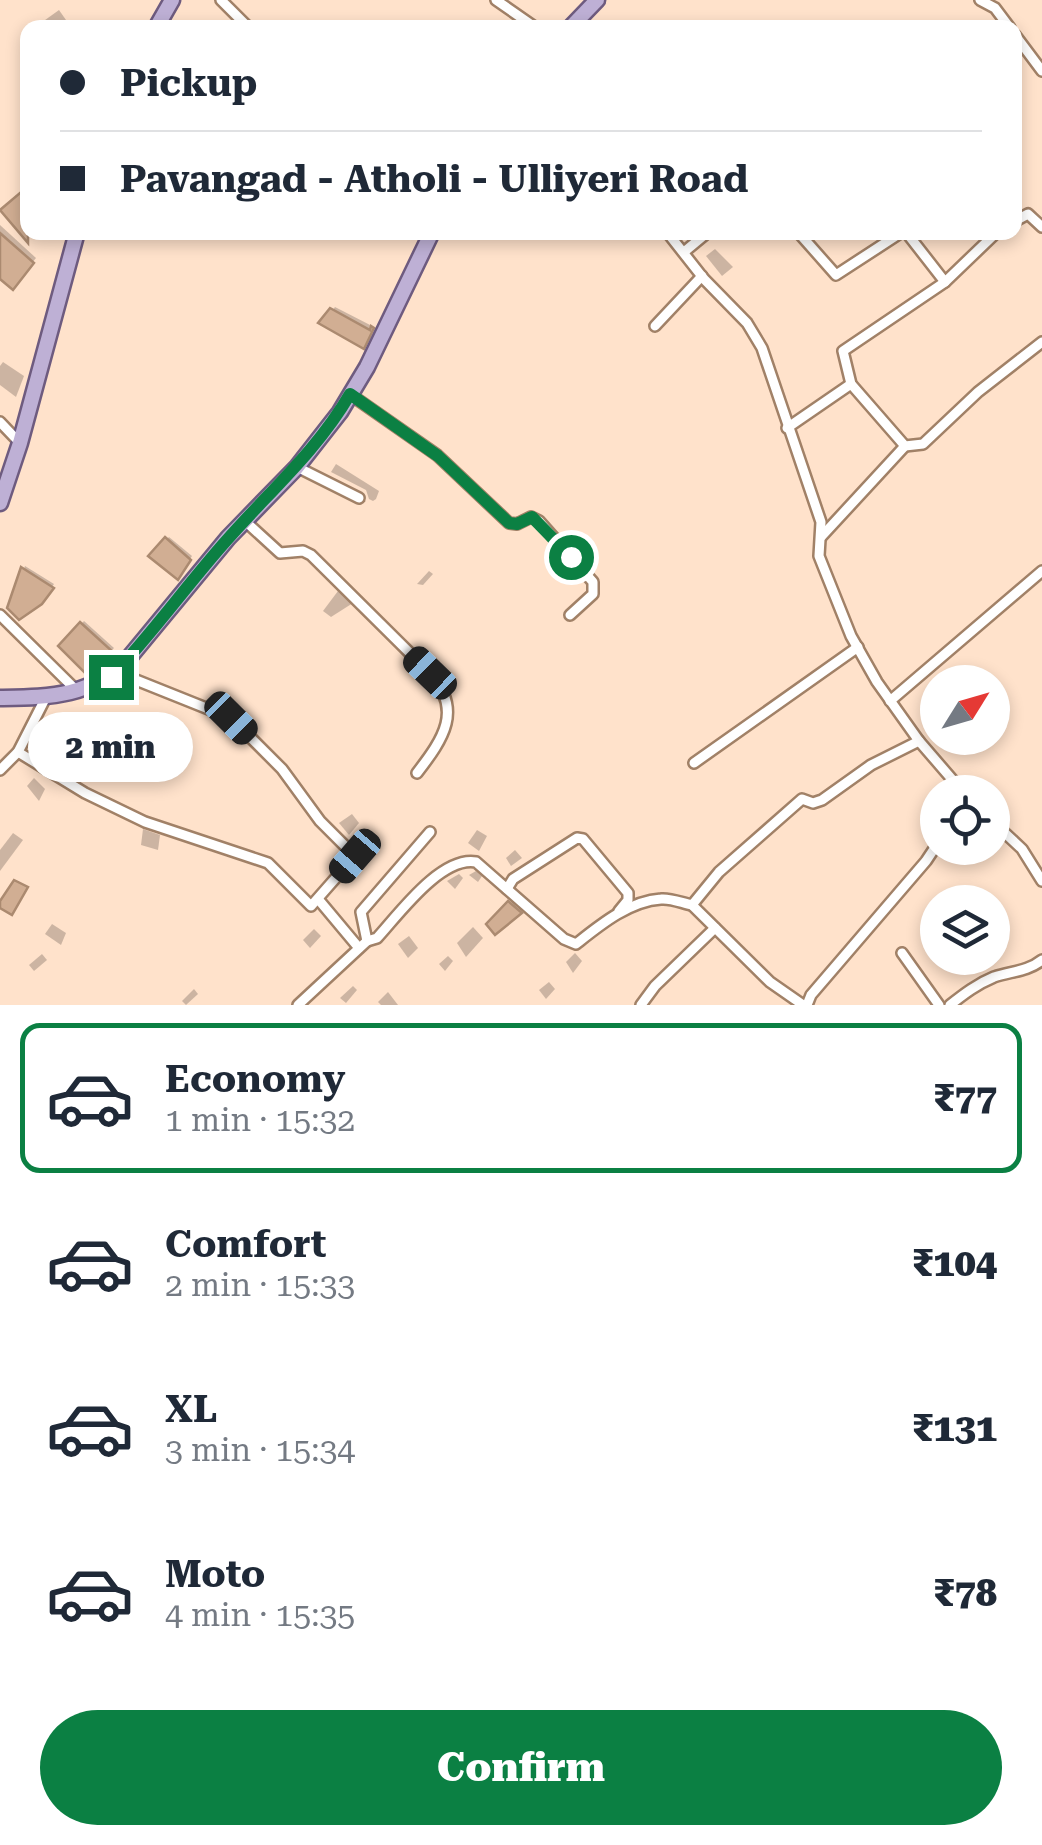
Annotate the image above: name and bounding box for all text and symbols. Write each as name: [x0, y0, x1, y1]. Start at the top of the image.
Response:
text: Pickup: [120, 61, 257, 105]
text: Pavangad - Atholi - Ulliyeri Road: [120, 157, 748, 201]
route start: [549, 535, 594, 580]
car: [398, 641, 462, 705]
route end: [89, 655, 134, 700]
north arrow: [920, 665, 1010, 755]
map controls: [920, 665, 1010, 975]
car: [199, 686, 263, 750]
callout: 2 min: [28, 712, 194, 782]
text: 2 min: [66, 728, 155, 766]
button: locate: [920, 775, 1010, 865]
car: [324, 824, 386, 888]
button: layers: [920, 885, 1010, 975]
icon: car: [45, 1053, 135, 1143]
text: Economy: [165, 1057, 345, 1101]
text: ₹77: [933, 1076, 997, 1120]
text: 1 min · 15:32: [165, 1101, 355, 1139]
icon: car: [45, 1218, 135, 1308]
text: Comfort: [165, 1222, 326, 1266]
text: ₹104: [912, 1241, 997, 1285]
text: 2 min · 15:33: [165, 1266, 355, 1304]
icon: car: [45, 1383, 135, 1473]
text: XL: [165, 1387, 217, 1431]
text: ₹131: [912, 1406, 997, 1450]
text: 3 min · 15:34: [165, 1431, 355, 1469]
icon: car: [45, 1548, 135, 1638]
text: Moto: [165, 1552, 265, 1596]
text: ₹78: [933, 1571, 997, 1615]
text: 4 min · 15:35: [165, 1596, 355, 1634]
button: Confirm: [40, 1710, 1002, 1825]

